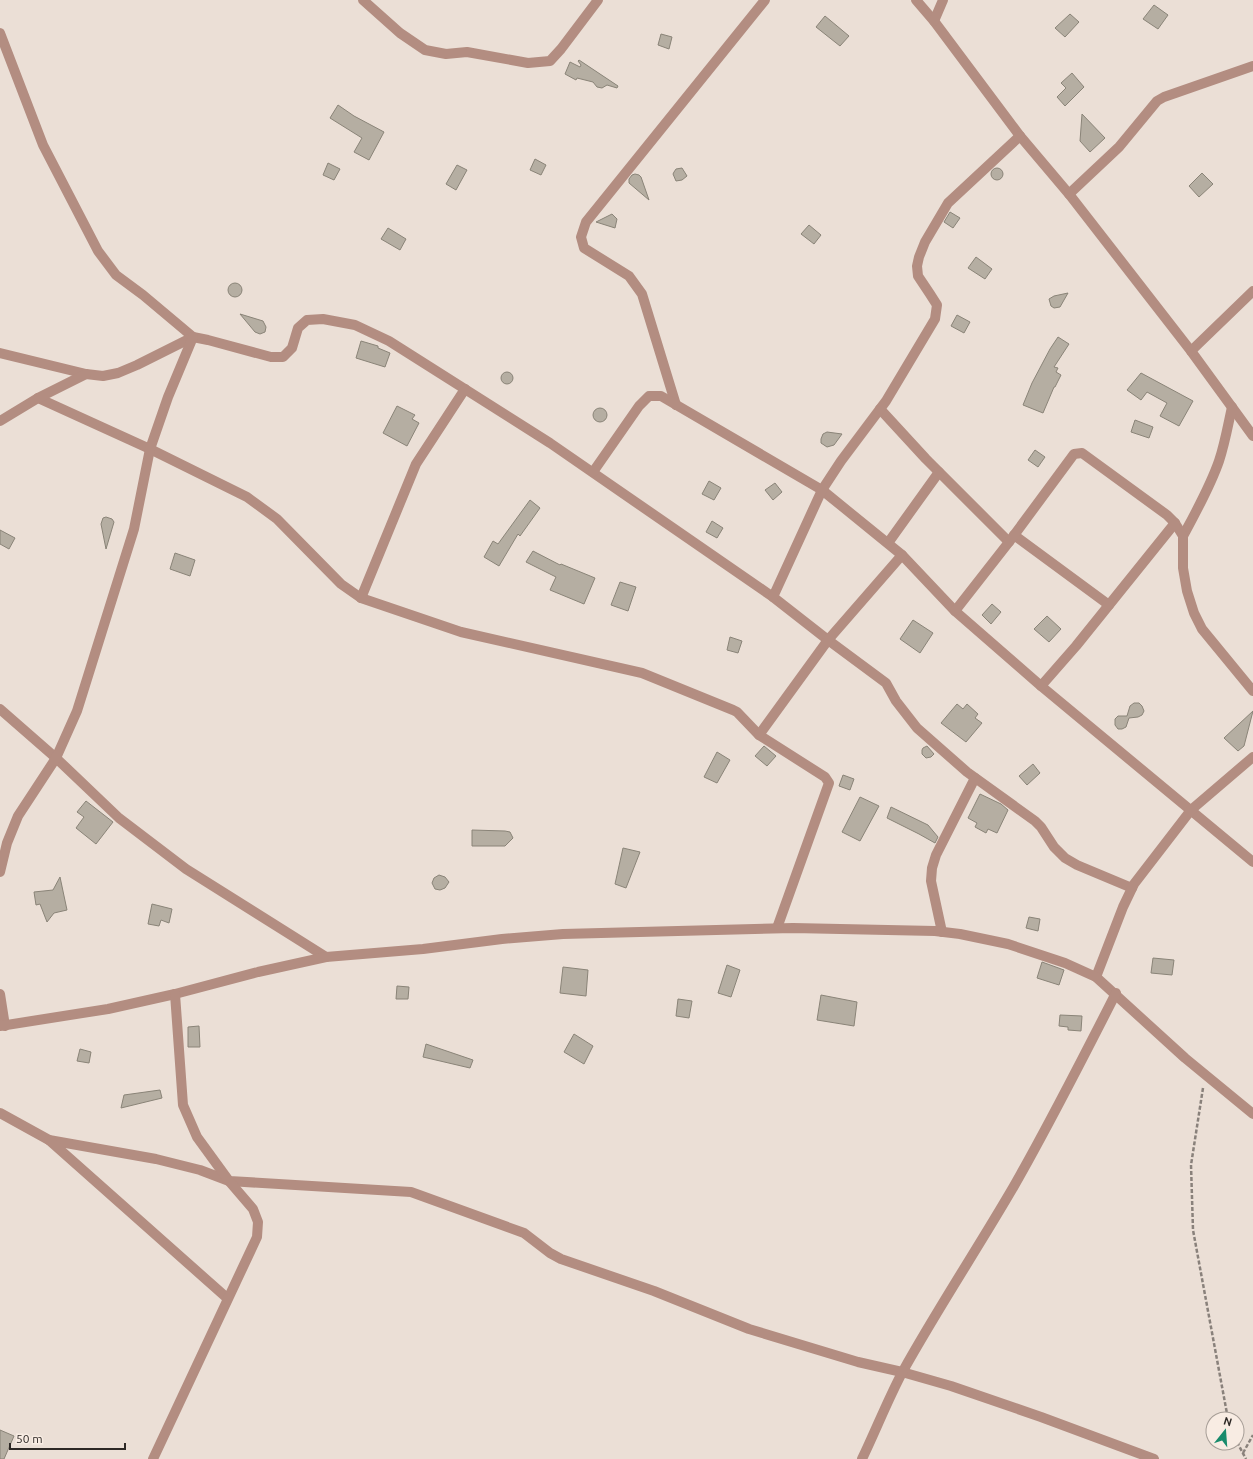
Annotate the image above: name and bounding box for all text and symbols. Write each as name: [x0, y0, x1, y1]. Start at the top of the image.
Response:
north arrow: [1205, 1411, 1245, 1451]
text: N: [1222, 1414, 1234, 1428]
scale bar: [10, 1425, 125, 1451]
text: 50 m: [16, 1432, 43, 1445]

